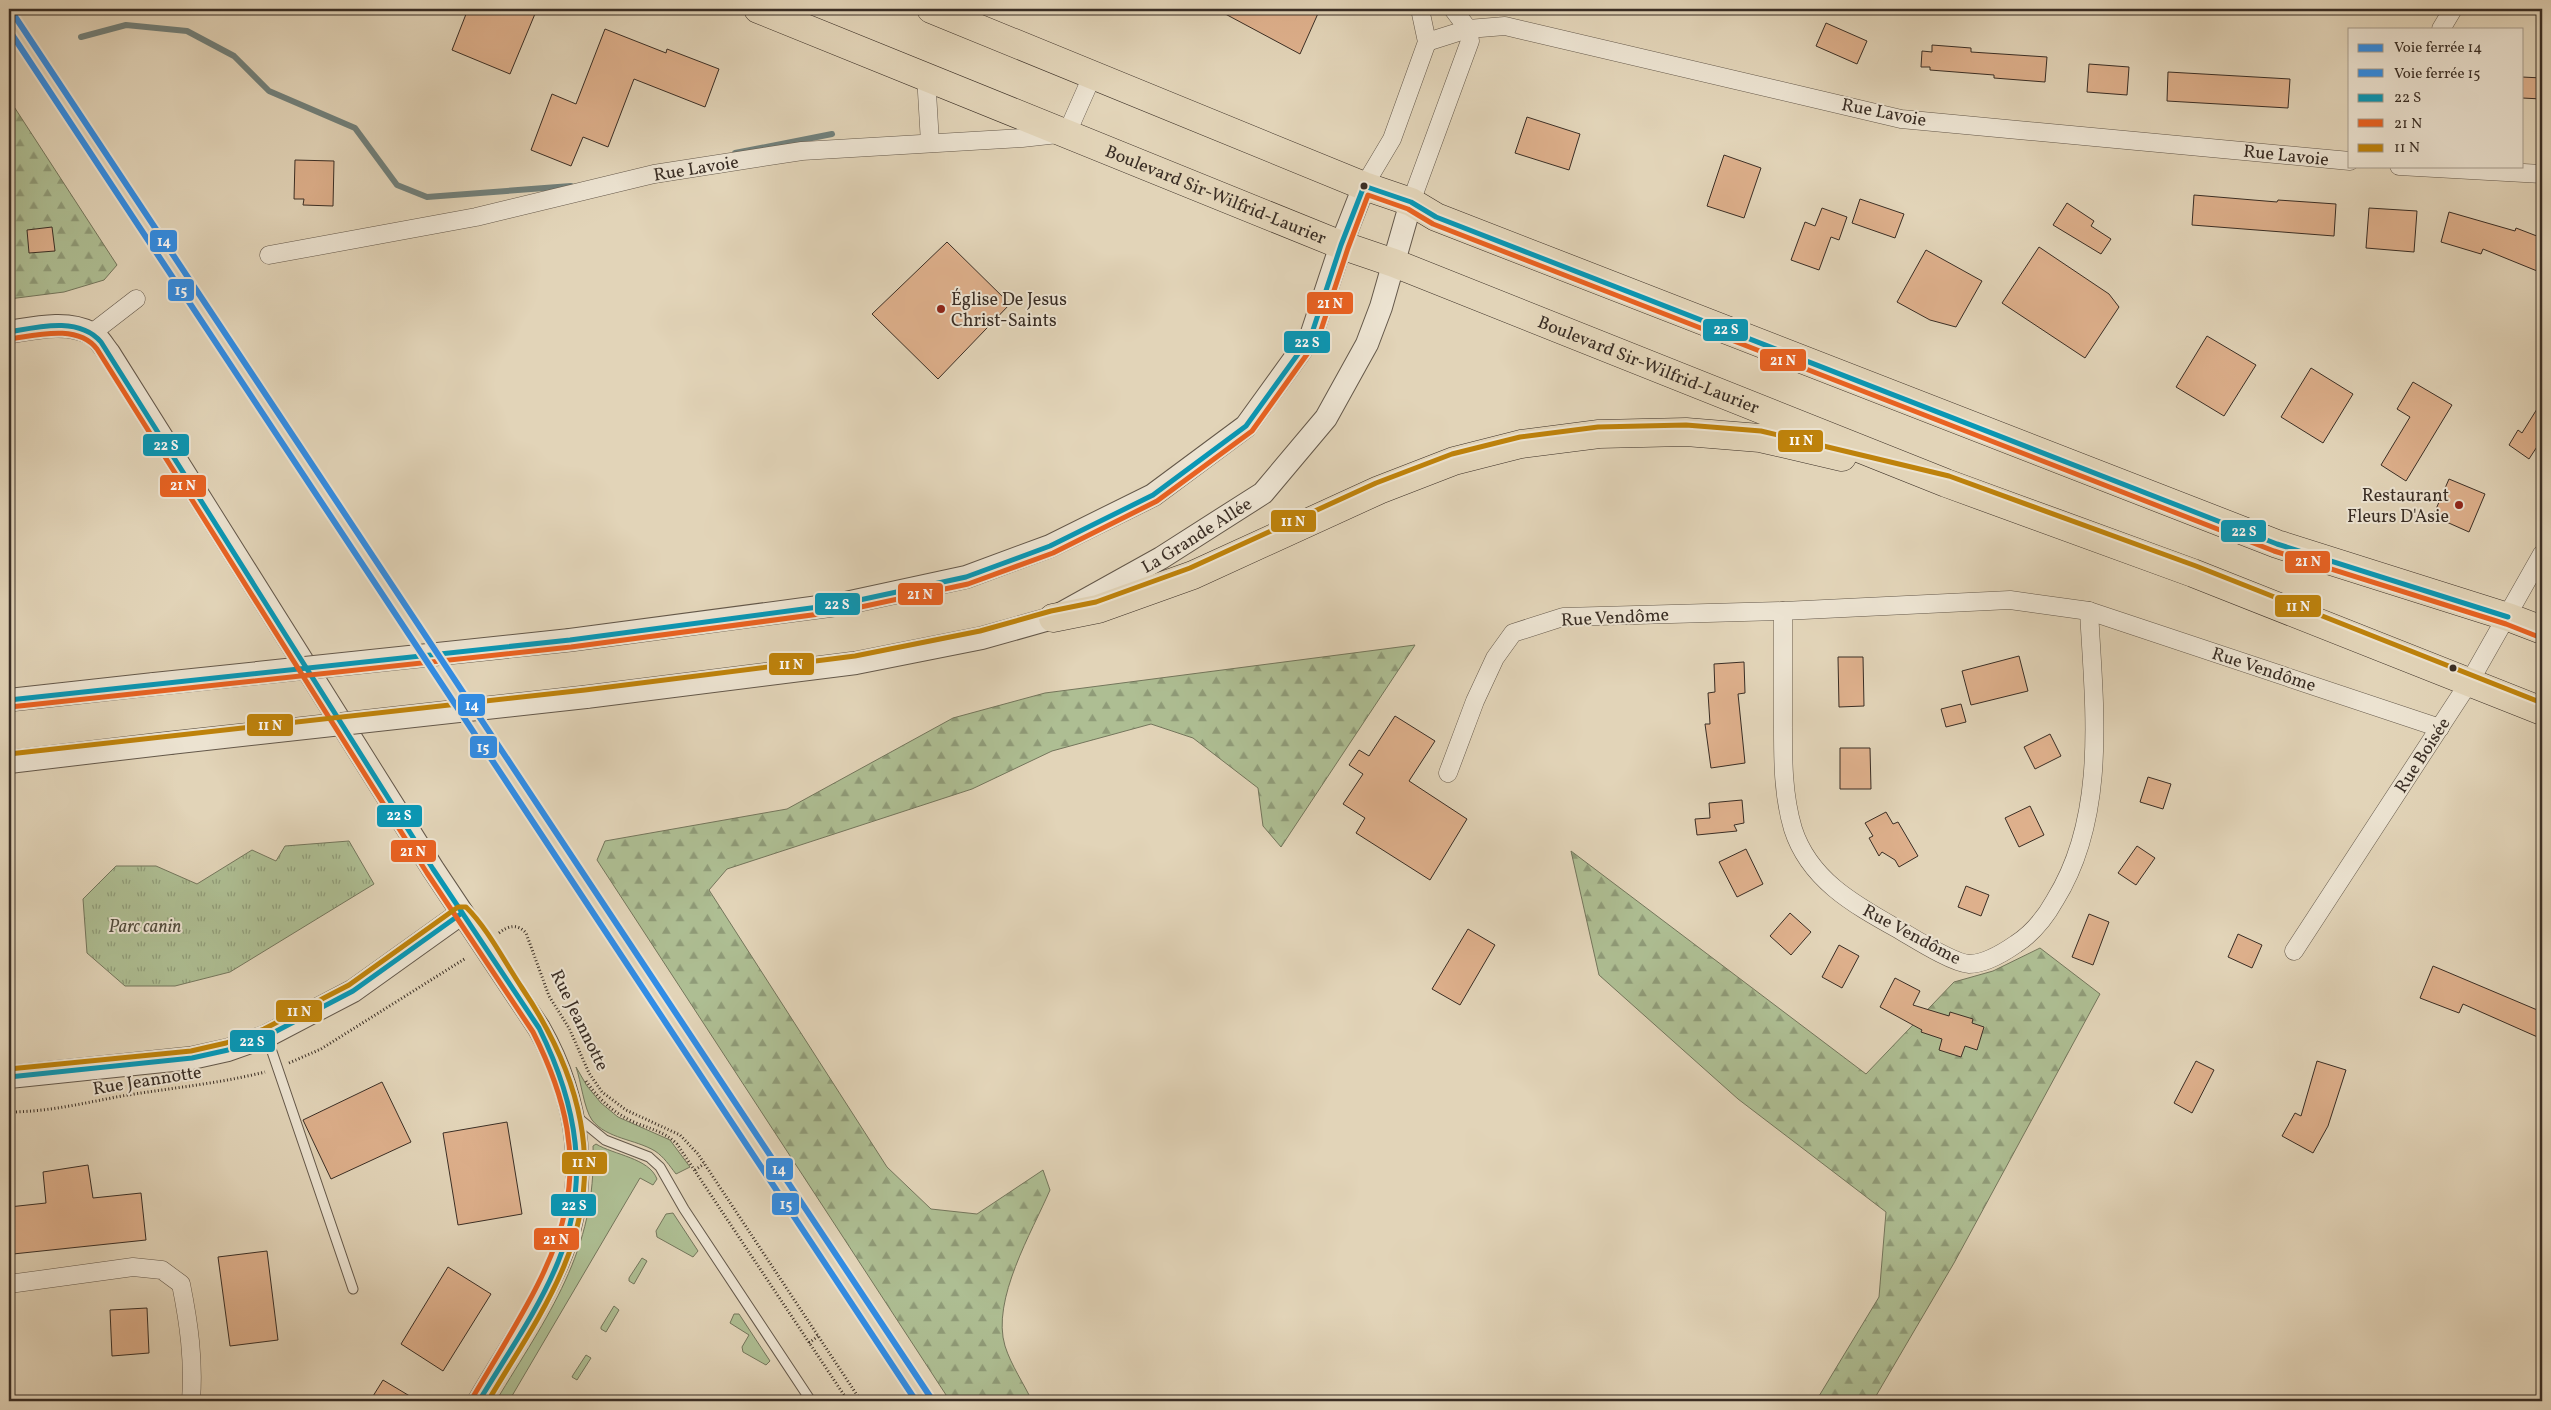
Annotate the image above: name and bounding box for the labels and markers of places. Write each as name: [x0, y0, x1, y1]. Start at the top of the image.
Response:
unlabelled marker: [1359, 181, 1369, 191]
place label: Église De Jesus Christ-Saints: [951, 288, 1067, 334]
marker: Église De Jesus Christ-Saints: [935, 303, 947, 315]
place label: Restaurant Fleurs D'Asie: [2347, 484, 2449, 530]
marker: Restaurant Fleurs D'Asie: [2453, 499, 2465, 511]
unlabelled marker: [2448, 663, 2458, 673]

